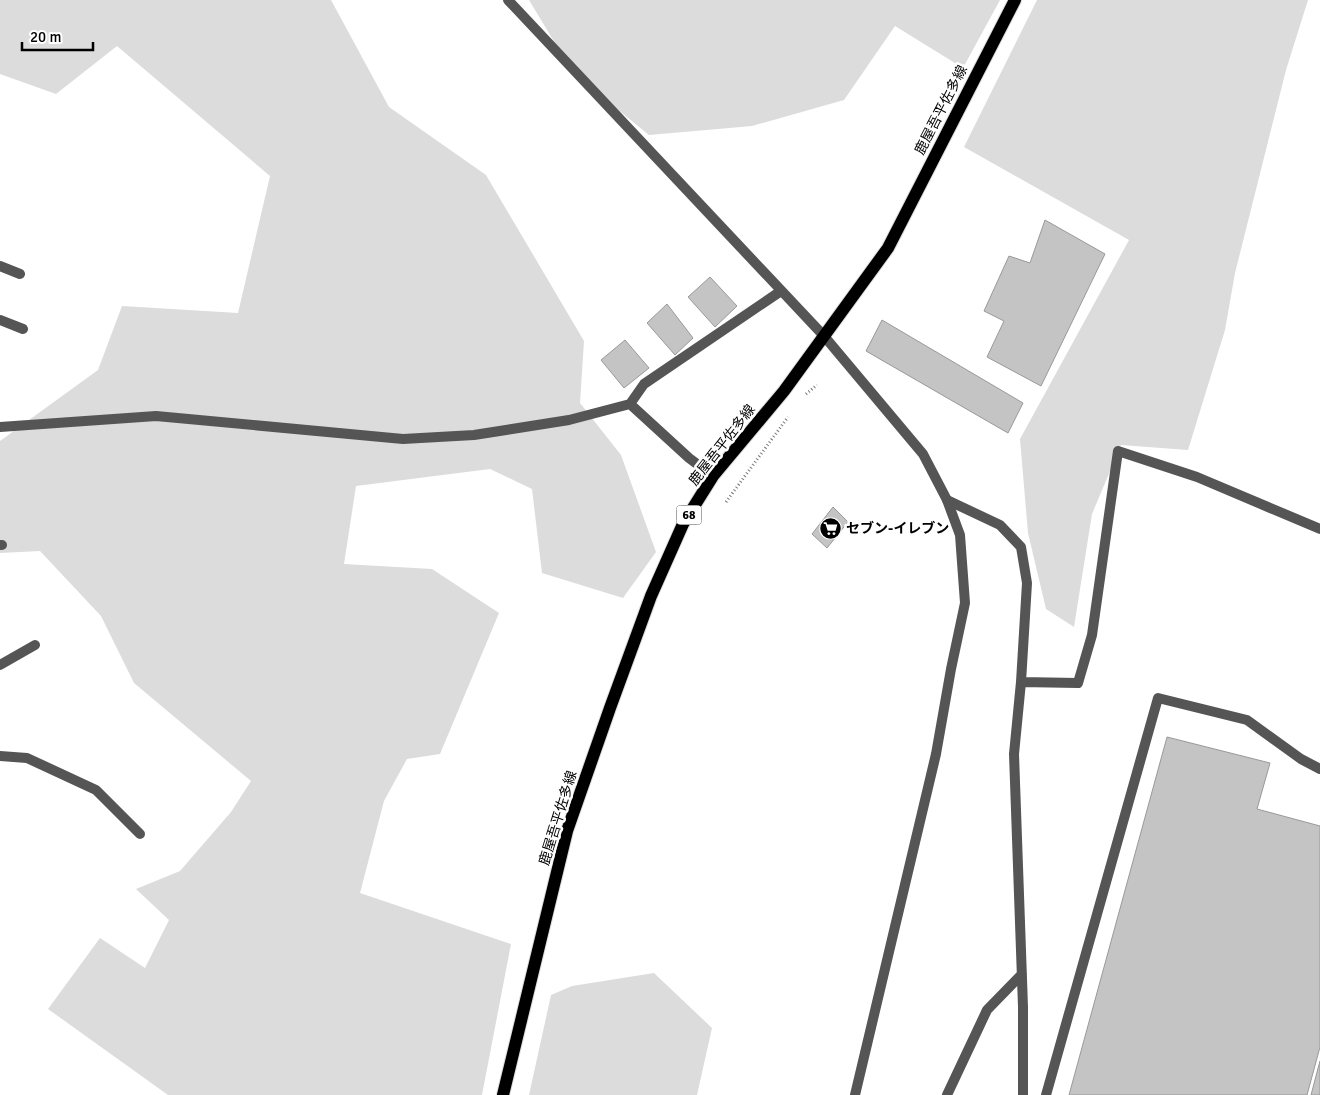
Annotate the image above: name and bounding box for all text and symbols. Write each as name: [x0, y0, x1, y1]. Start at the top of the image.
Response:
scale bar: [22, 20, 94, 52]
text: 20 m: [30, 28, 61, 46]
street label: 鹿屋吾平佐多線: [911, 62, 971, 158]
street label: 鹿屋吾平佐多線: [685, 401, 759, 489]
road number: 68: [676, 506, 702, 524]
supermarket icon: セブン-イレブン: [818, 516, 842, 540]
place label: セブン-イレブン: [846, 520, 949, 537]
street label: 鹿屋吾平佐多線: [536, 769, 580, 867]

